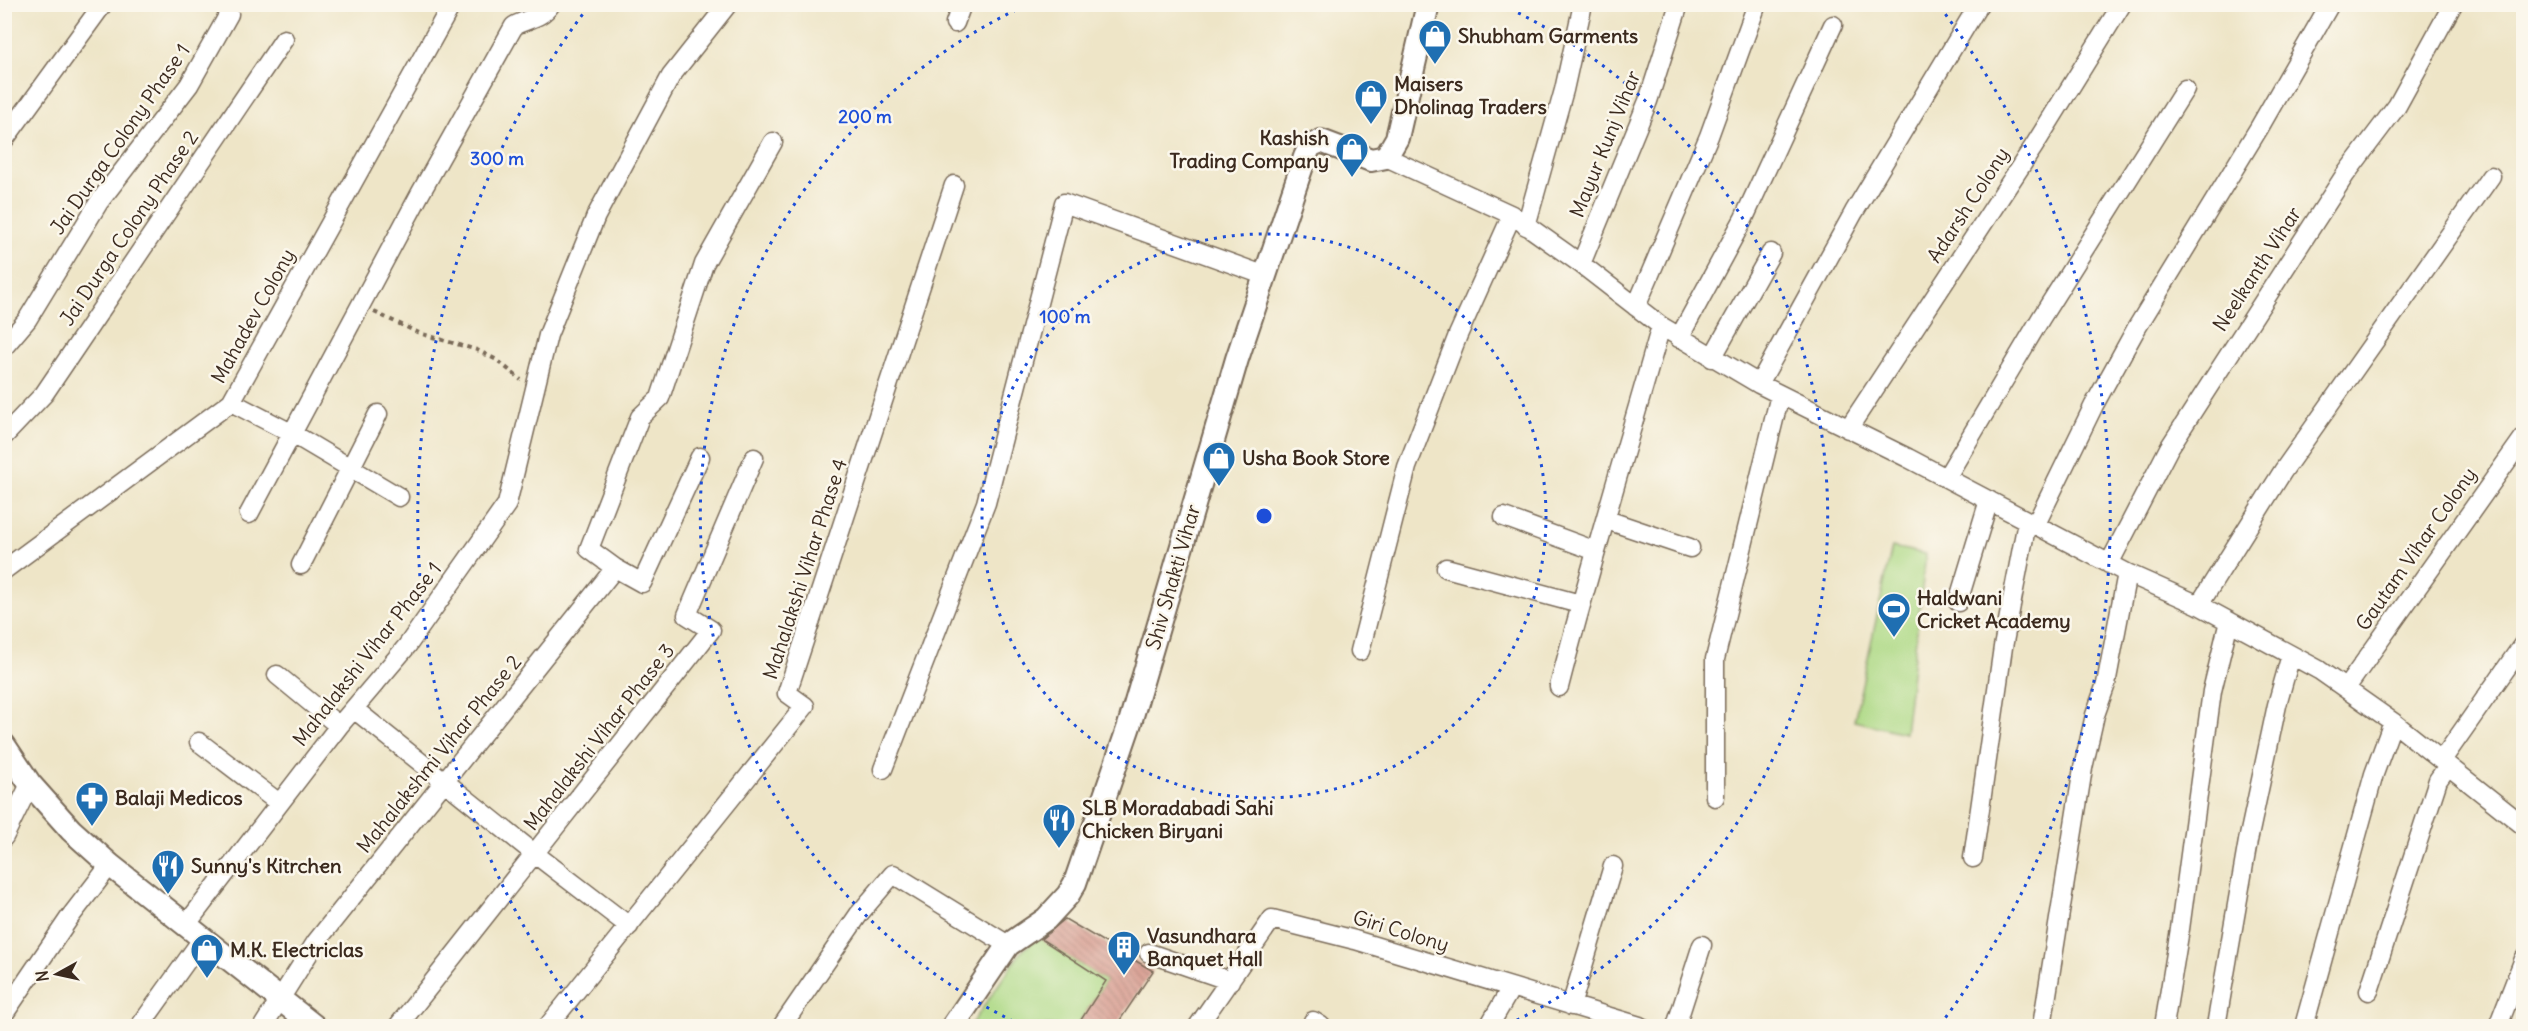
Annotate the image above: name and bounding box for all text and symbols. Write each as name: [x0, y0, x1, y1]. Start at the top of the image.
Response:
shop icon: Shubham Garments: [1417, 18, 1453, 65]
place label: Shubham Garments: [1458, 23, 1638, 48]
street label: Jai Durga Colony Phase 1: [44, 39, 195, 239]
street label: Mayur Kunj Vihar: [1564, 67, 1645, 221]
place label: Maisers Dholinag Traders: [1394, 71, 1547, 119]
shop icon: Maisers Dholinag Traders: [1353, 78, 1389, 125]
text: 200 m: [838, 105, 892, 128]
street label: Jai Durga Colony Phase 2: [54, 125, 203, 330]
place label: Kashish Trading Company: [1169, 125, 1329, 173]
shop icon: Kashish Trading Company: [1334, 131, 1370, 178]
street label: Adarsh Colony: [1921, 142, 2014, 267]
text: 300 m: [470, 147, 524, 170]
street label: Neelkanth Vihar: [2207, 202, 2306, 336]
street label: Mahadev Colony: [205, 244, 300, 387]
text: 100 m: [1040, 305, 1091, 328]
shop icon: Usha Book Store: [1201, 440, 1237, 487]
place label: Usha Book Store: [1242, 445, 1390, 470]
street label: Mahalakshi Vihar Phase 4: [757, 455, 852, 682]
street label: Gautam Vihar Colony: [2350, 462, 2481, 635]
street label: Shiv Shakti Vihar: [1140, 501, 1205, 652]
centre of rings: [1254, 506, 1274, 526]
street label: Mahalakshi Vihar Phase 1: [287, 557, 446, 751]
place label: Haldwani Cricket Academy: [1917, 585, 2071, 633]
sports icon: Haldwani Cricket Academy: [1876, 591, 1912, 638]
street label: Mahalakshi Vihar Phase 3: [518, 638, 679, 835]
street label: Mahalakshmi Vihar Phase 2: [351, 650, 526, 858]
pharmacy icon: Balaji Medicos: [74, 780, 110, 827]
place label: Balaji Medicos: [115, 785, 243, 810]
place label: SLB Moradabadi Sahi Chicken Biryani: [1082, 795, 1274, 843]
restaurant icon: SLB Moradabadi Sahi Chicken Biryani: [1041, 802, 1077, 849]
restaurant icon: Sunny's Kitrchen: [150, 848, 186, 895]
place label: Sunny's Kitrchen: [191, 853, 342, 878]
street label: Giri Colony: [1350, 904, 1452, 957]
place label: Vasundhara Banquet Hall: [1147, 923, 1263, 971]
building icon: Vasundhara Banquet Hall: [1106, 929, 1142, 976]
shop icon: M.K. Electriclas: [189, 932, 225, 979]
place label: M.K. Electriclas: [230, 937, 363, 962]
north arrow: [27, 944, 87, 1004]
text: N: [31, 969, 53, 983]

